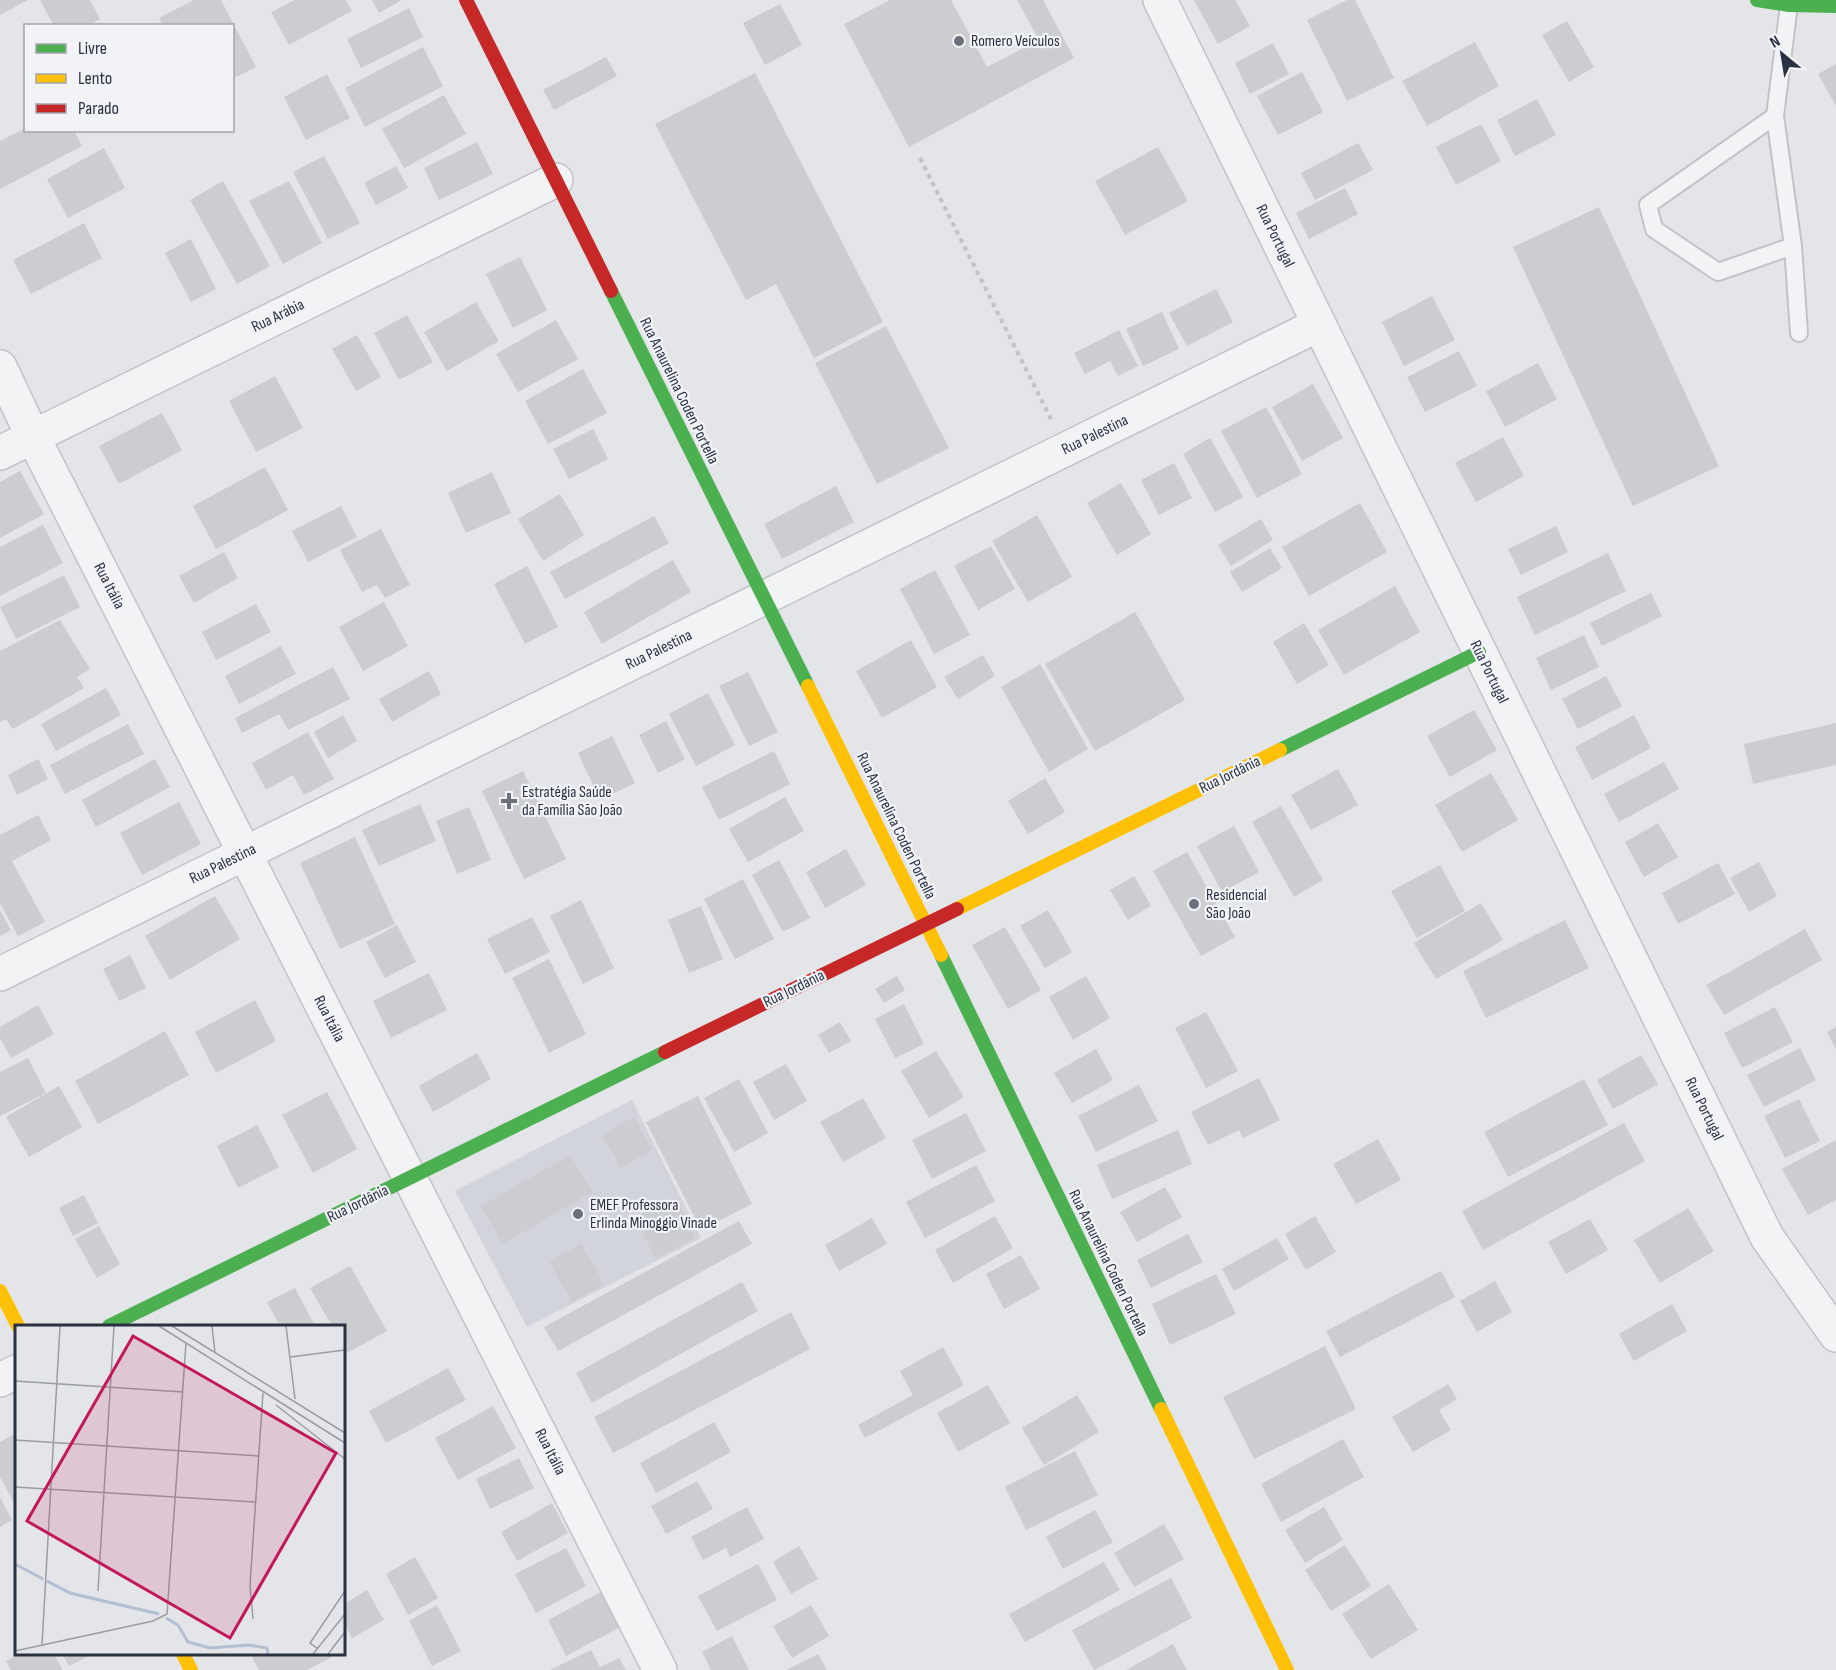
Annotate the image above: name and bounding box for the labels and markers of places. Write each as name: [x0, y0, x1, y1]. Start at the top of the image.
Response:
place label: Romero Veículos: [971, 32, 1060, 51]
marker: Romero Veículos: [952, 34, 966, 48]
place label: Estratégia Saúde da Família São João: [522, 783, 622, 820]
marker: Estratégia Saúde da Família São João: [500, 792, 518, 810]
place label: Residencial São João: [1206, 886, 1267, 923]
marker: Residencial São João: [1187, 897, 1201, 911]
place label: EMEF Professora Erlinda Minoggio Vinade: [590, 1196, 717, 1233]
marker: EMEF Professora Erlinda Minoggio Vinade: [571, 1207, 585, 1221]

